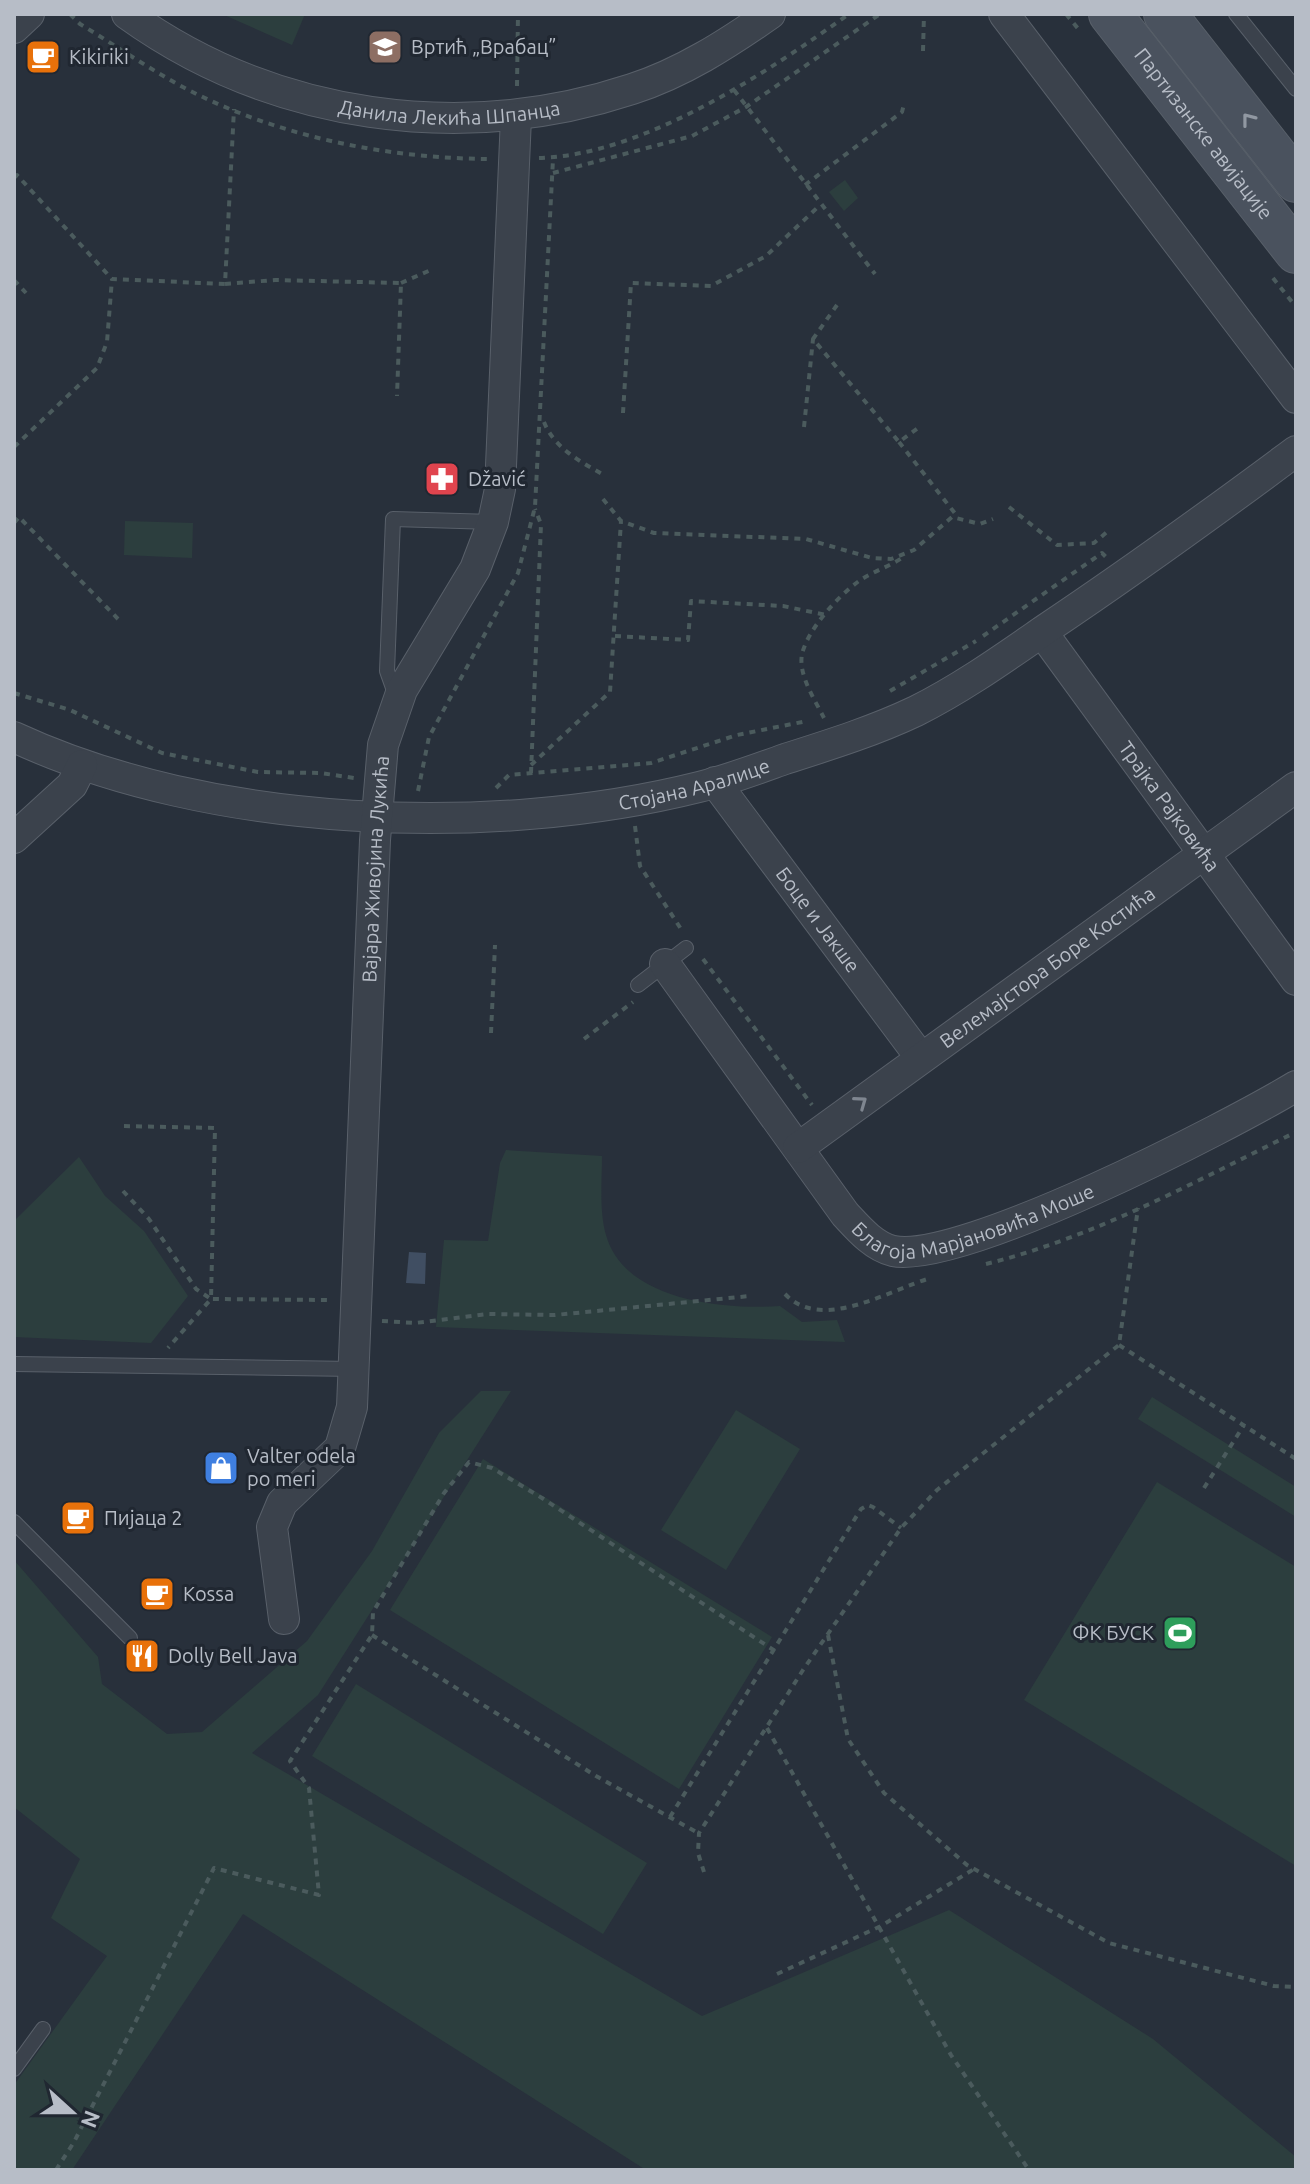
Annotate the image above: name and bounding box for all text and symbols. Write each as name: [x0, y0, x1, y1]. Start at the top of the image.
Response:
school or university icon: Вртић „Врабац”: [366, 28, 404, 66]
place label: Вртић „Врабац”: [411, 35, 556, 58]
cafe icon: Kikiriki: [24, 38, 62, 76]
street label: Партизанске авијације: [1130, 43, 1278, 224]
place label: Kikiriki: [69, 45, 129, 68]
street label: Данила Лекића Шпанца: [337, 95, 562, 129]
one-way arrow: [1244, 113, 1258, 128]
pharmacy icon: Džavić: [423, 460, 461, 498]
place label: Džavić: [468, 467, 525, 490]
street label: Трајка Рајковића: [1115, 736, 1225, 876]
street label: Стојана Аралице: [617, 753, 773, 814]
street label: Вајара Живојина Лукића: [357, 755, 393, 983]
street label: Боце и Јакше: [772, 862, 865, 977]
street label: Велемајстора Боре Костића: [935, 881, 1159, 1052]
one-way arrow: [852, 1097, 867, 1112]
street label: Благоја Марјановића Моше: [848, 1179, 1098, 1263]
place label: Valter odela po meri: [247, 1444, 356, 1490]
shop icon: Valter odela po meri: [202, 1449, 240, 1487]
cafe icon: Пијаца 2: [59, 1499, 97, 1537]
place label: Пијаца 2: [104, 1506, 183, 1529]
cafe icon: Kossa: [138, 1575, 176, 1613]
place label: Kossa: [183, 1582, 234, 1605]
sports icon: ФК БУСК: [1161, 1614, 1199, 1652]
place label: ФК БУСК: [1072, 1621, 1154, 1644]
restaurant icon: Dolly Bell Java: [123, 1637, 161, 1675]
place label: Dolly Bell Java: [168, 1644, 297, 1667]
north arrow: [32, 2072, 112, 2152]
text: N: [77, 2107, 106, 2131]

